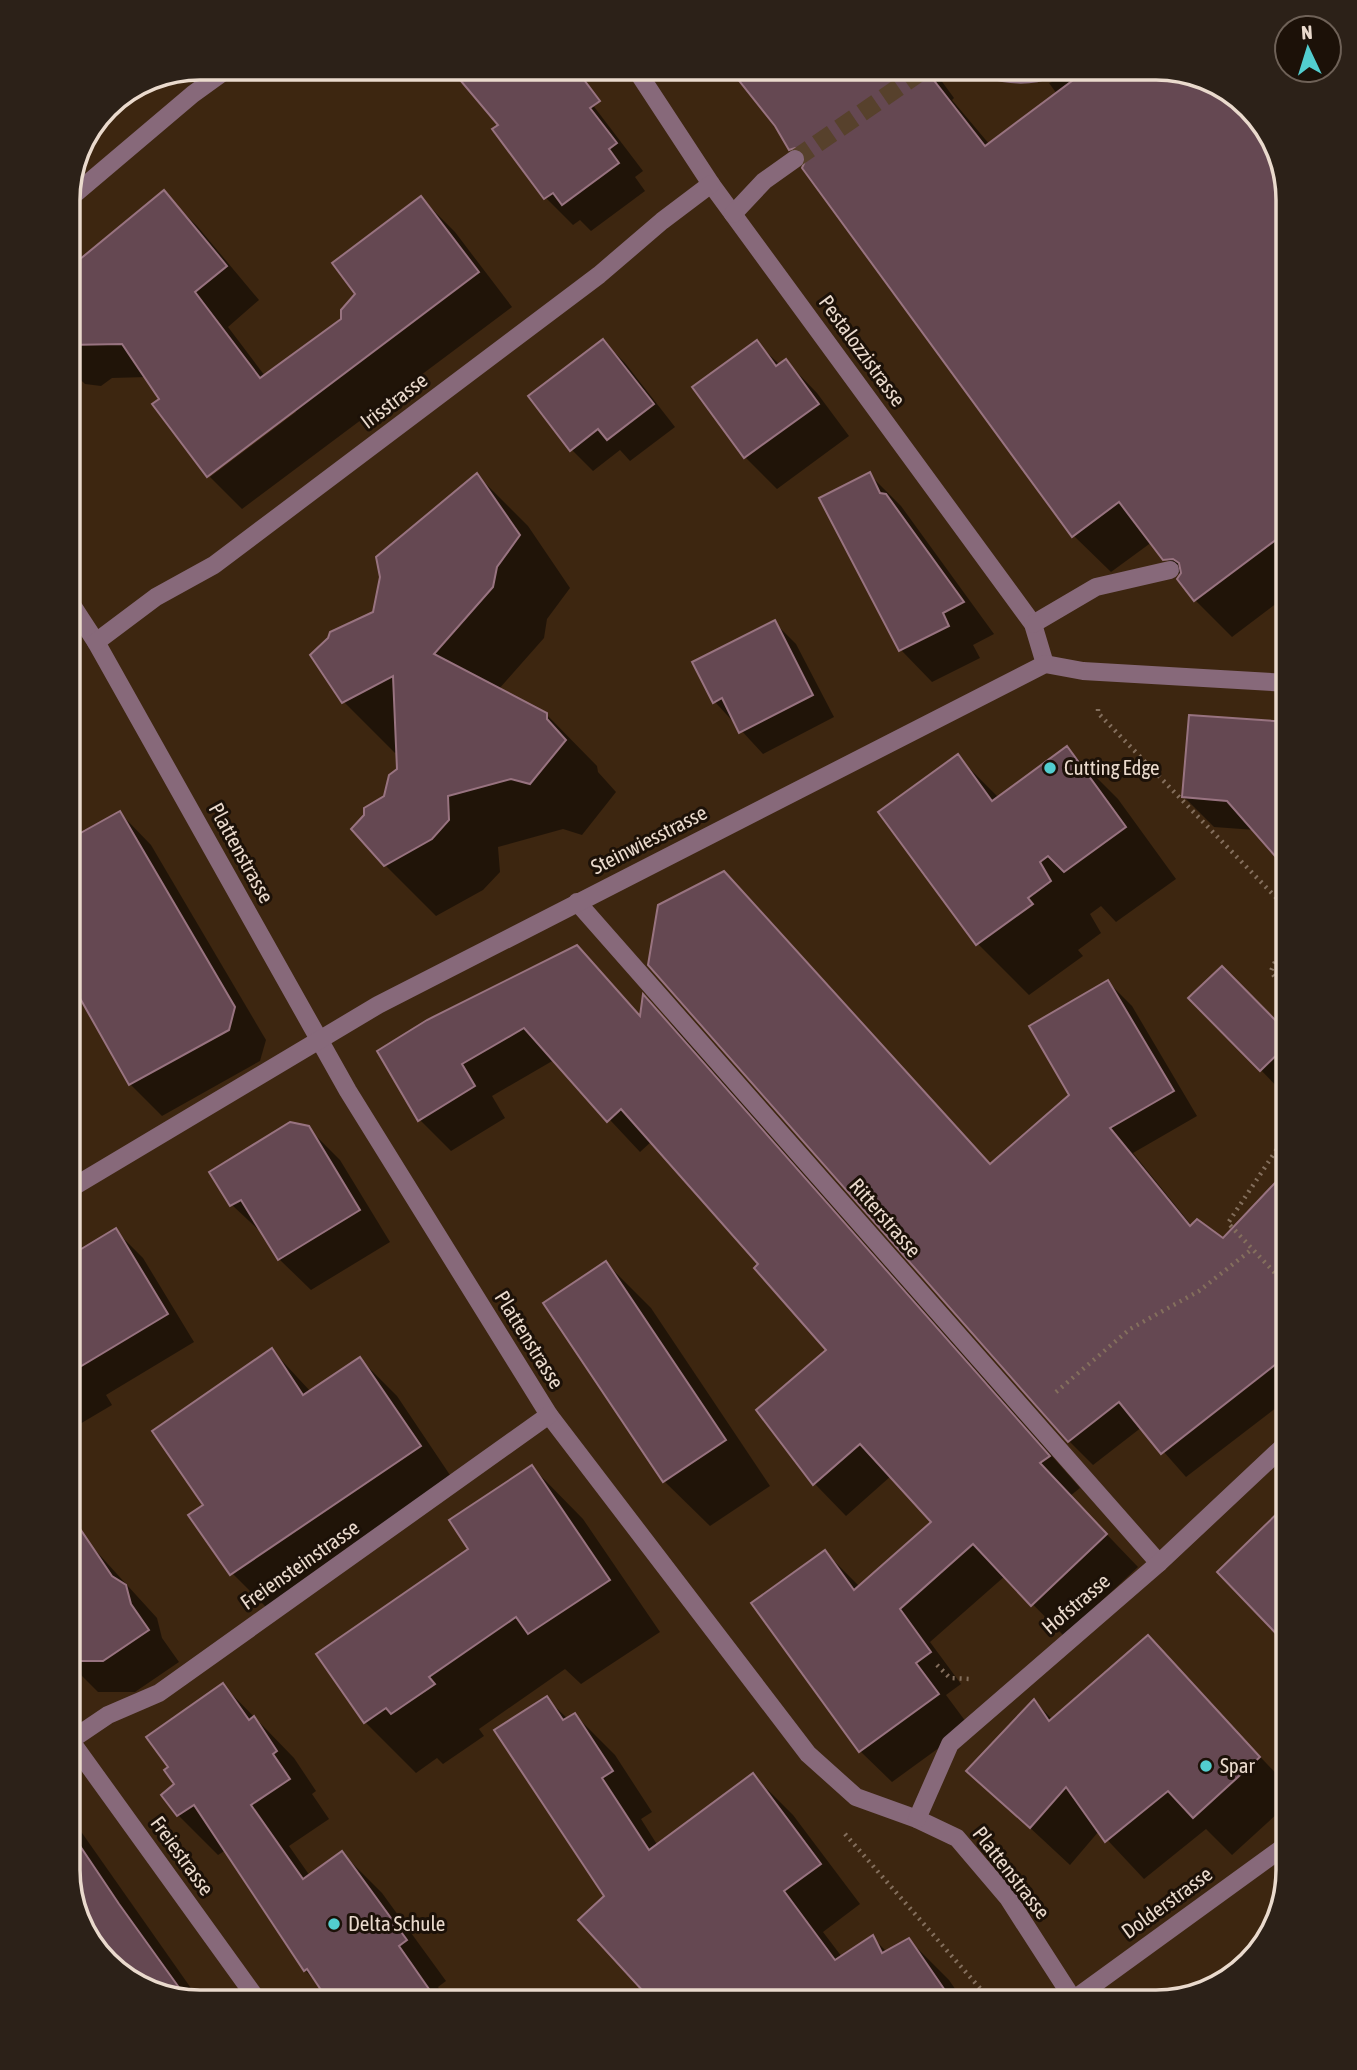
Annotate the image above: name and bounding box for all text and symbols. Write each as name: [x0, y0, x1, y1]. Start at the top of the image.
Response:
north arrow: [1273, 14, 1343, 84]
text: N: [1300, 21, 1313, 43]
street label: Pestalozzistrasse: [815, 290, 911, 411]
street label: Irisstrasse: [355, 367, 431, 433]
place label: Cutting Edge: [1064, 755, 1160, 779]
marker: Cutting Edge: [1042, 760, 1058, 776]
street label: Plattenstrasse: [205, 798, 279, 907]
street label: Steinwiesstrasse: [587, 800, 711, 879]
street label: Ritterstrasse: [845, 1173, 926, 1262]
street label: Plattenstrasse: [490, 1286, 569, 1393]
street label: Freiensteinstrasse: [235, 1514, 363, 1614]
street label: Hofstrasse: [1037, 1568, 1114, 1639]
place label: Spar: [1220, 1753, 1256, 1777]
marker: Spar: [1198, 1758, 1214, 1774]
street label: Freiestrasse: [146, 1811, 219, 1899]
street label: Plattenstrasse: [968, 1821, 1055, 1923]
street label: Dolderstrasse: [1116, 1861, 1216, 1943]
place label: Delta Schule: [348, 1911, 445, 1935]
marker: Delta Schule: [326, 1916, 342, 1932]

